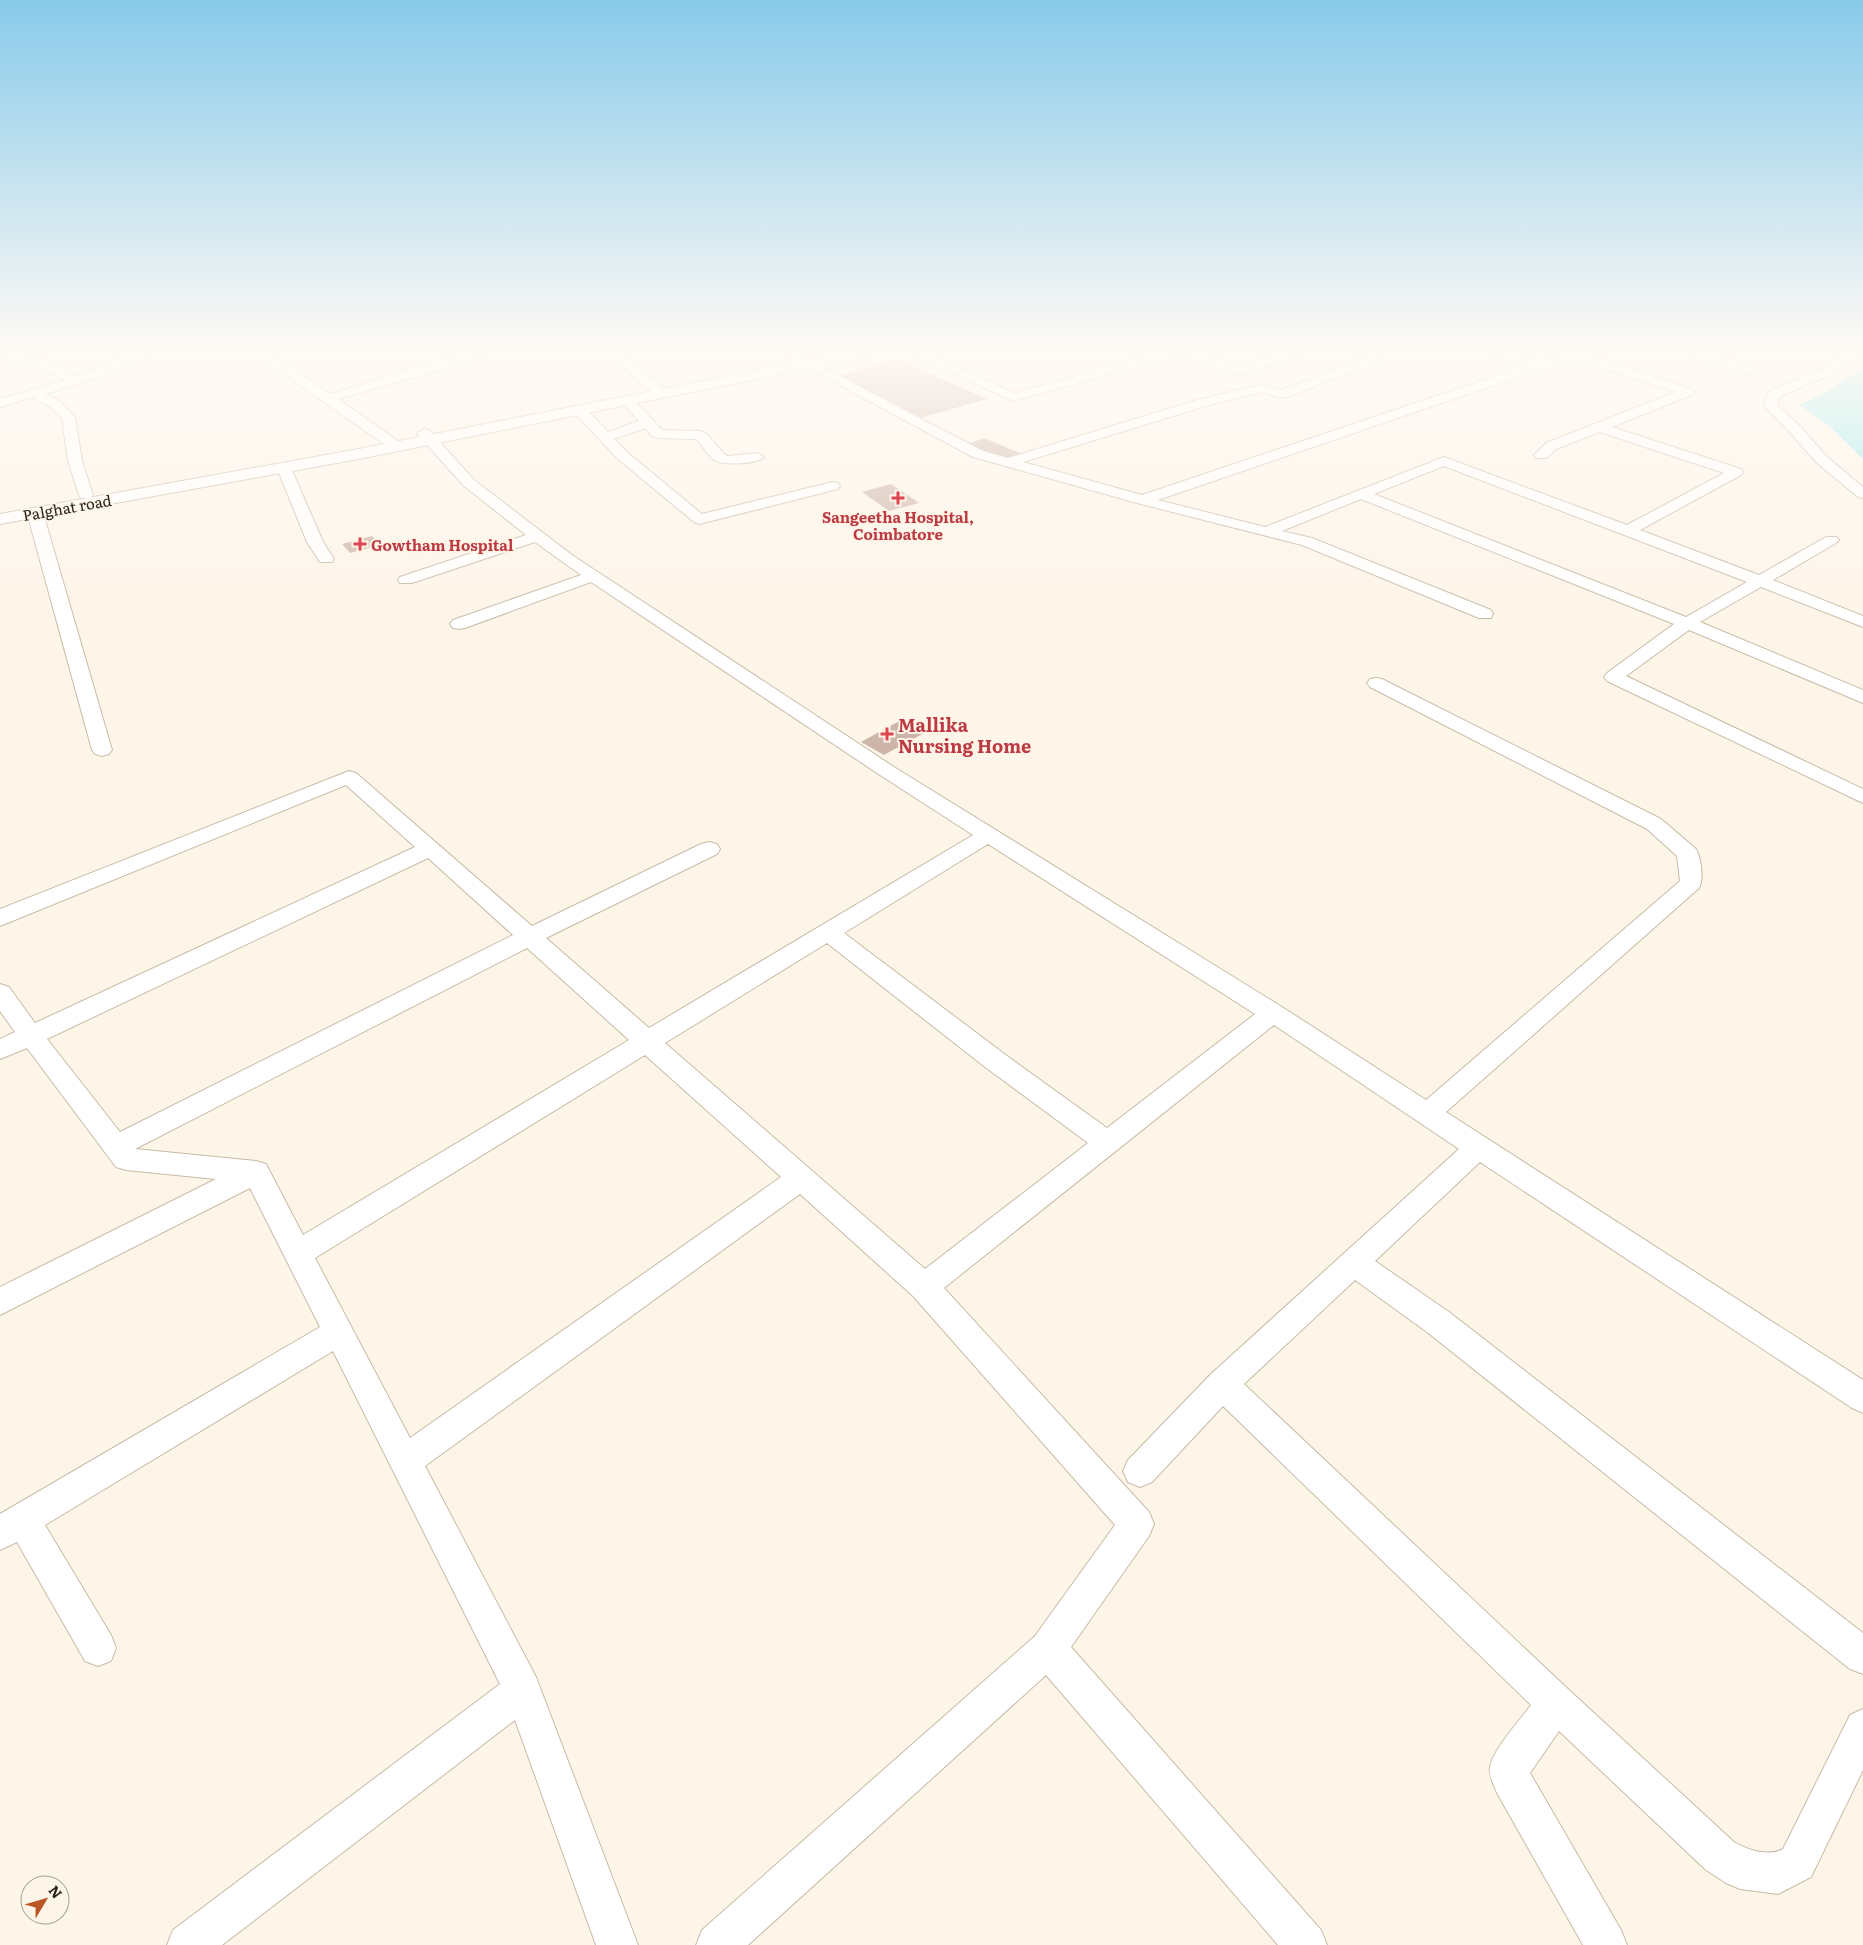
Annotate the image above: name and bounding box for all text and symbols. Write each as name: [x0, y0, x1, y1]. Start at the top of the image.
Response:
street label: Palghat road: [21, 488, 113, 526]
marker: Sangeetha Hospital, Coimbatore: [891, 491, 905, 505]
place label: Sangeetha Hospital, Coimbatore: [822, 505, 974, 545]
place label: Gowtham Hospital: [371, 533, 514, 556]
marker: Gowtham Hospital: [353, 537, 367, 551]
place label: Mallika Nursing Home: [898, 711, 1031, 759]
marker: Mallika Nursing Home: [880, 727, 894, 741]
north arrow: [20, 1875, 70, 1925]
text: N: [45, 1881, 68, 1902]

